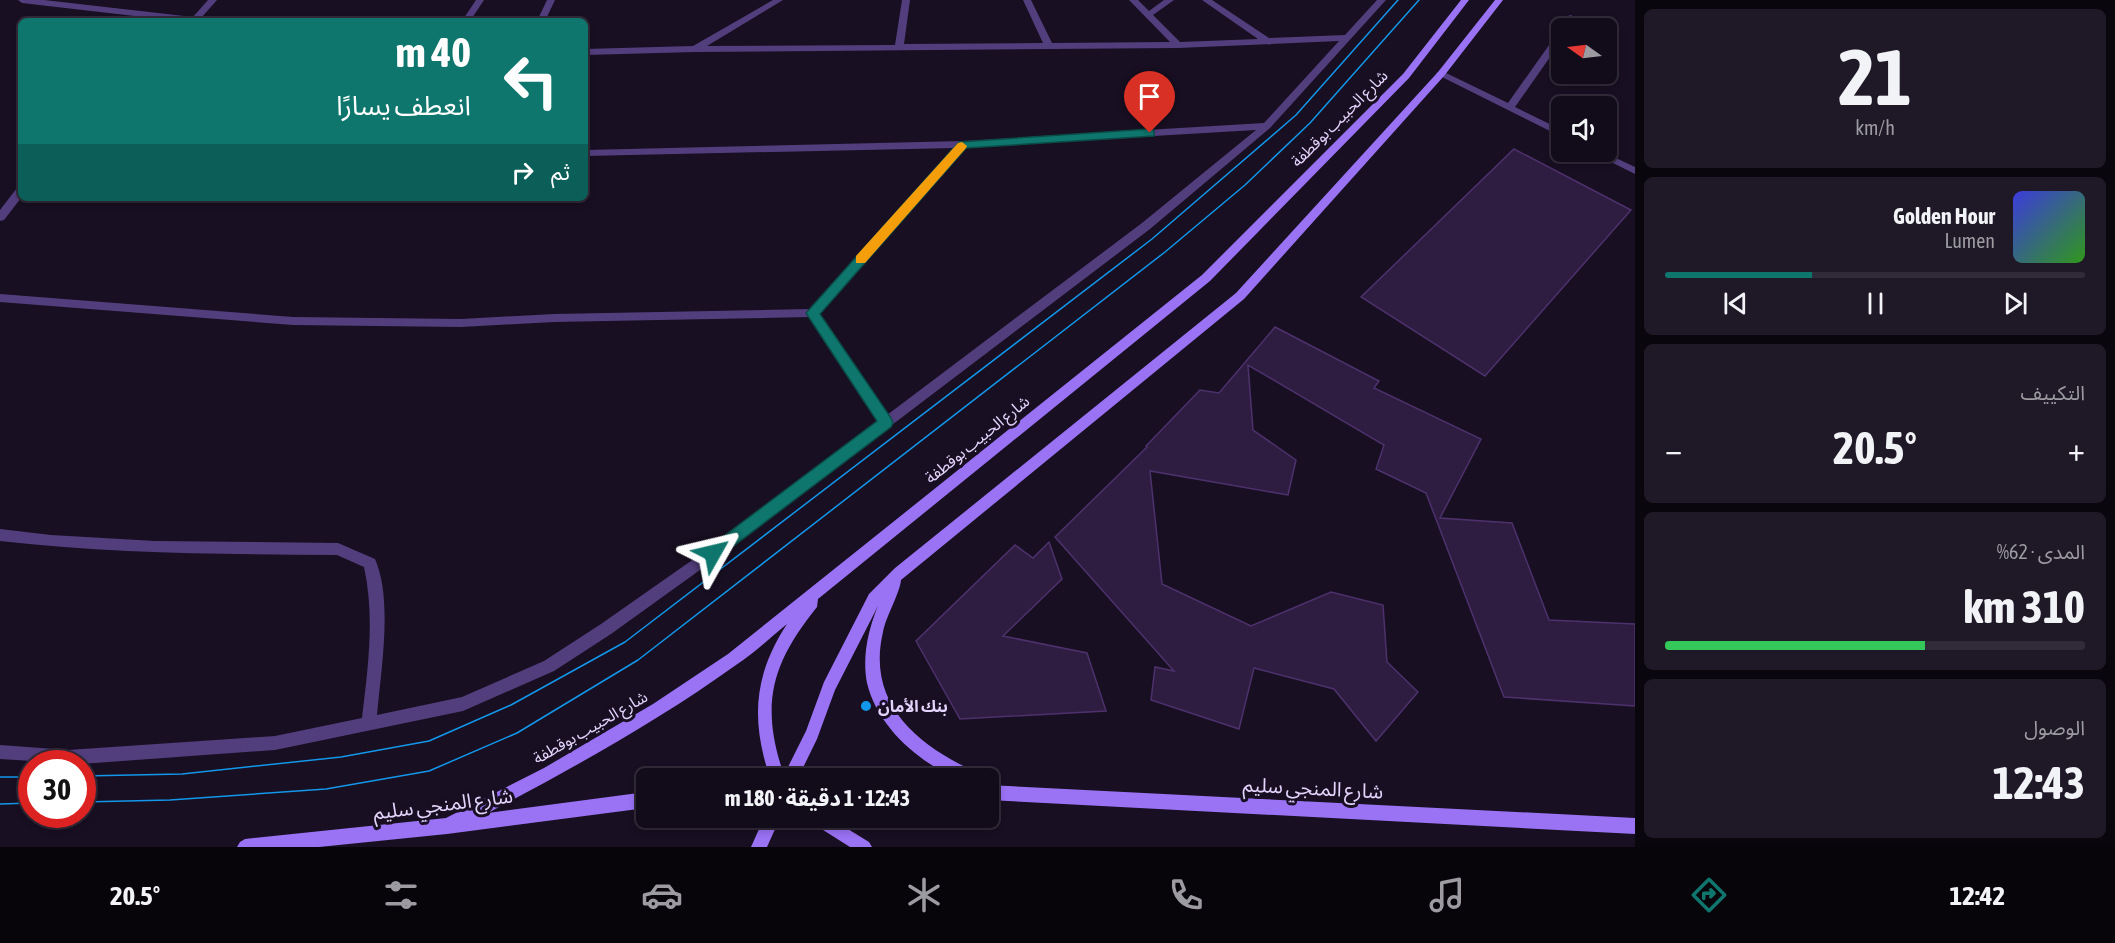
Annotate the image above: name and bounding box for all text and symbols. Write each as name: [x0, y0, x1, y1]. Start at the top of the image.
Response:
north arrow: [1551, 18, 1617, 84]
map controls: [1551, 18, 1617, 162]
text: 40 m: [396, 28, 471, 76]
text: 21: [1838, 32, 1912, 122]
icon: left: [492, 42, 570, 120]
street label: شارع الحبيب بوقطفة: [1287, 66, 1394, 173]
pin: [1124, 71, 1175, 133]
icon: arrive: [1133, 80, 1166, 113]
text: انعطف يسارًا: [336, 90, 471, 121]
button: sound: [1551, 96, 1617, 162]
text: km/h: [1855, 116, 1895, 139]
icon: right: [506, 156, 539, 189]
text: ثم: [551, 159, 570, 185]
text: Golden Hour: [1893, 203, 1995, 229]
text: Lumen: [1944, 229, 1995, 252]
icon: previous: [1719, 287, 1752, 320]
icon: pause: [1859, 287, 1892, 320]
icon: next: [1999, 287, 2032, 320]
text: التكييف: [2021, 381, 2085, 404]
street label: شارع الحبيب بوقطفة: [921, 391, 1035, 490]
text: 20.5°: [1833, 422, 1917, 474]
text: −: [1665, 430, 1682, 468]
text: +: [2068, 430, 2085, 468]
position arrow: [681, 521, 745, 585]
text: المدى · 62%: [1997, 540, 2085, 563]
text: 310 km: [1963, 581, 2085, 633]
street label: شارع الحبيب بوقطفة: [530, 687, 652, 770]
place label: بنك الأمان: [878, 697, 948, 716]
marker: بنك الأمان: [859, 699, 873, 713]
text: الوصول: [2024, 716, 2085, 739]
speed limit sign: 30: [18, 750, 96, 828]
text: 12:43: [1992, 757, 2085, 809]
street label: شارع المنجي سليم: [1242, 772, 1384, 807]
street label: شارع المنجي سليم: [372, 784, 515, 828]
text: 12:43 · 1 دقيقة · 180 m: [725, 785, 910, 811]
icon: filters: [380, 874, 422, 916]
icon: car: [641, 874, 683, 916]
icon: climate: [903, 874, 945, 916]
icon: phone: [1165, 874, 1207, 916]
icon: music: [1426, 874, 1468, 916]
icon: directions: [1688, 874, 1730, 916]
text: 20.5°: [110, 880, 160, 911]
text: 12:42: [1950, 880, 2005, 911]

